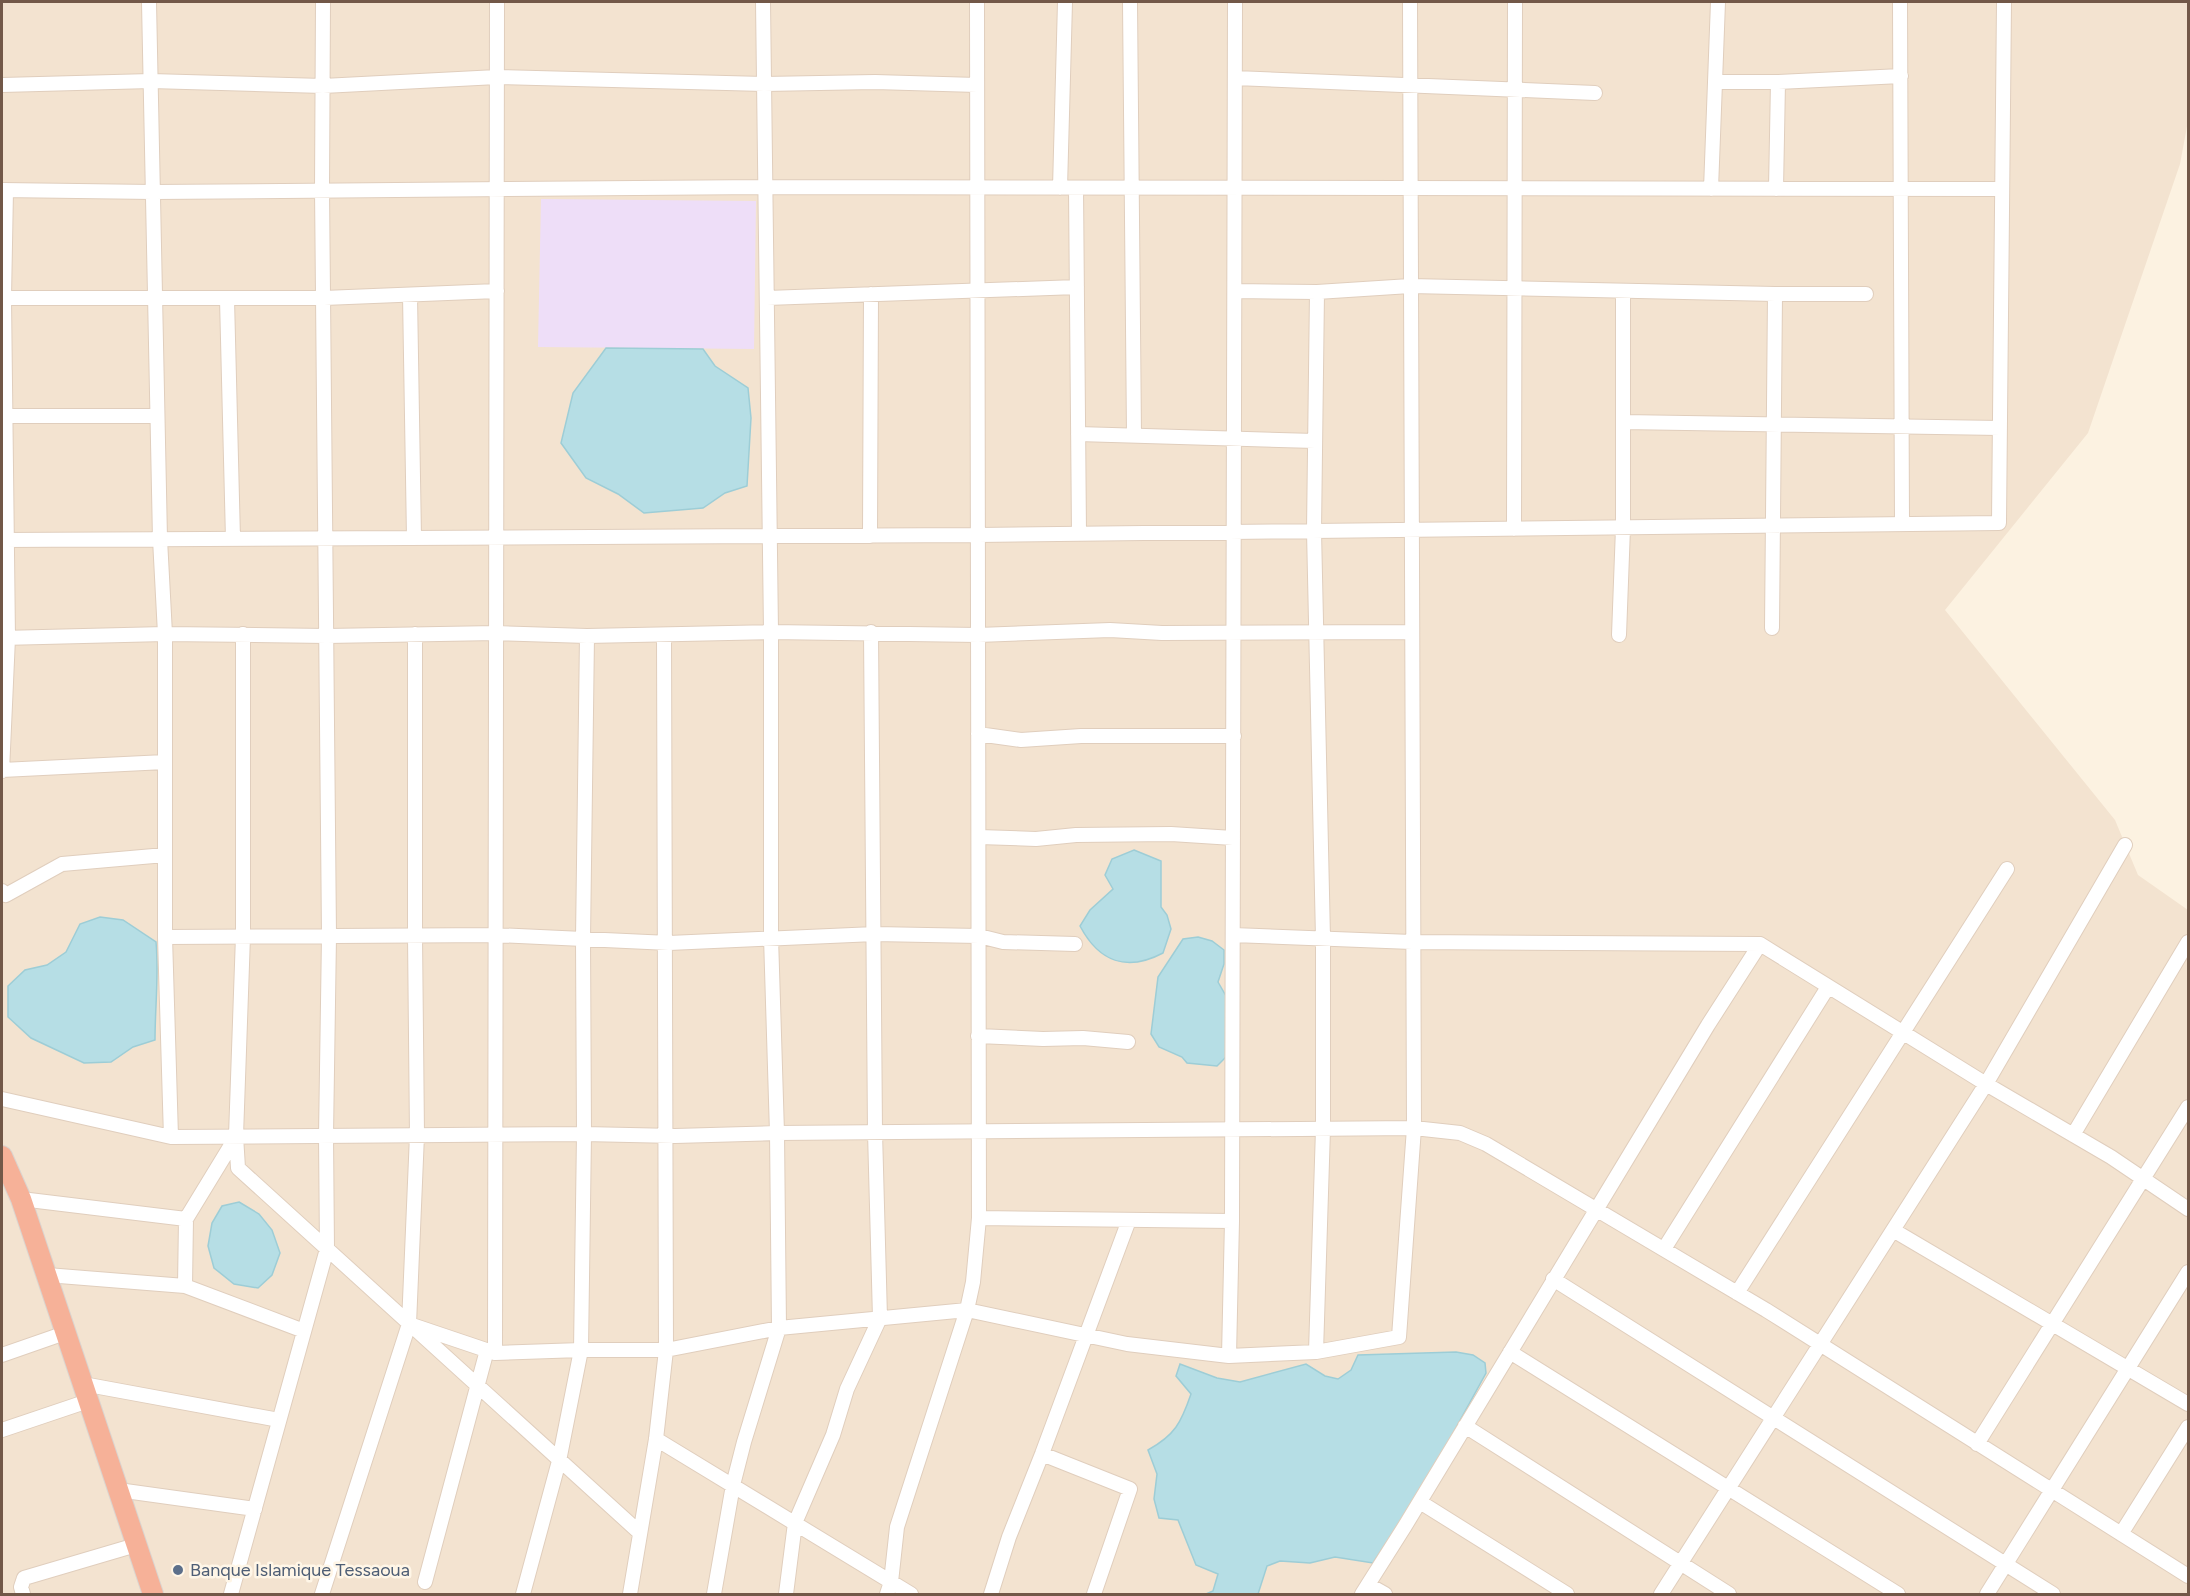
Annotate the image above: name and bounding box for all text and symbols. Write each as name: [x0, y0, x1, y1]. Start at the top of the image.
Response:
place label: Banque Islamique Tessaoua: [190, 1559, 410, 1581]
marker: Banque Islamique Tessaoua: [171, 1563, 185, 1577]

